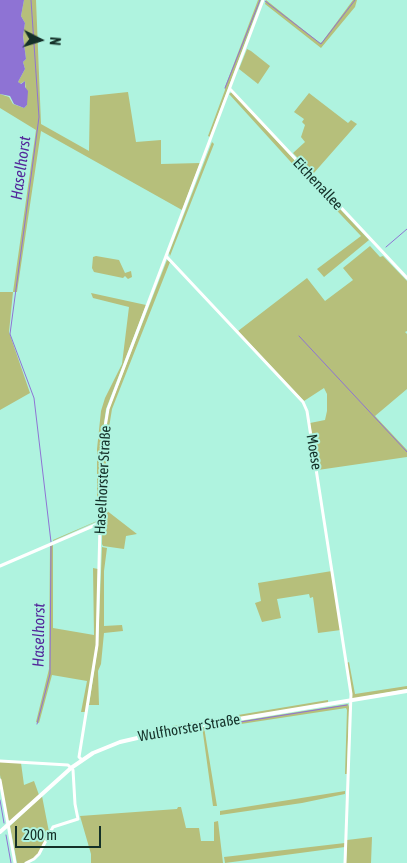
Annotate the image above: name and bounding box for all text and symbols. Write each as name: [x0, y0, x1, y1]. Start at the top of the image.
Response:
north arrow: [15, 15, 65, 65]
text: N: [47, 36, 63, 46]
water label: Haselhorst: [7, 135, 35, 201]
street label: Eichenallee: [289, 154, 347, 214]
street label: Haselhorster Straße: [91, 425, 115, 535]
street label: Moese: [302, 433, 326, 471]
water label: Haselhorst: [29, 603, 49, 667]
street label: Wulfhorster Straße: [137, 710, 241, 746]
scale bar: [18, 816, 104, 848]
text: 200 m: [23, 826, 57, 843]

